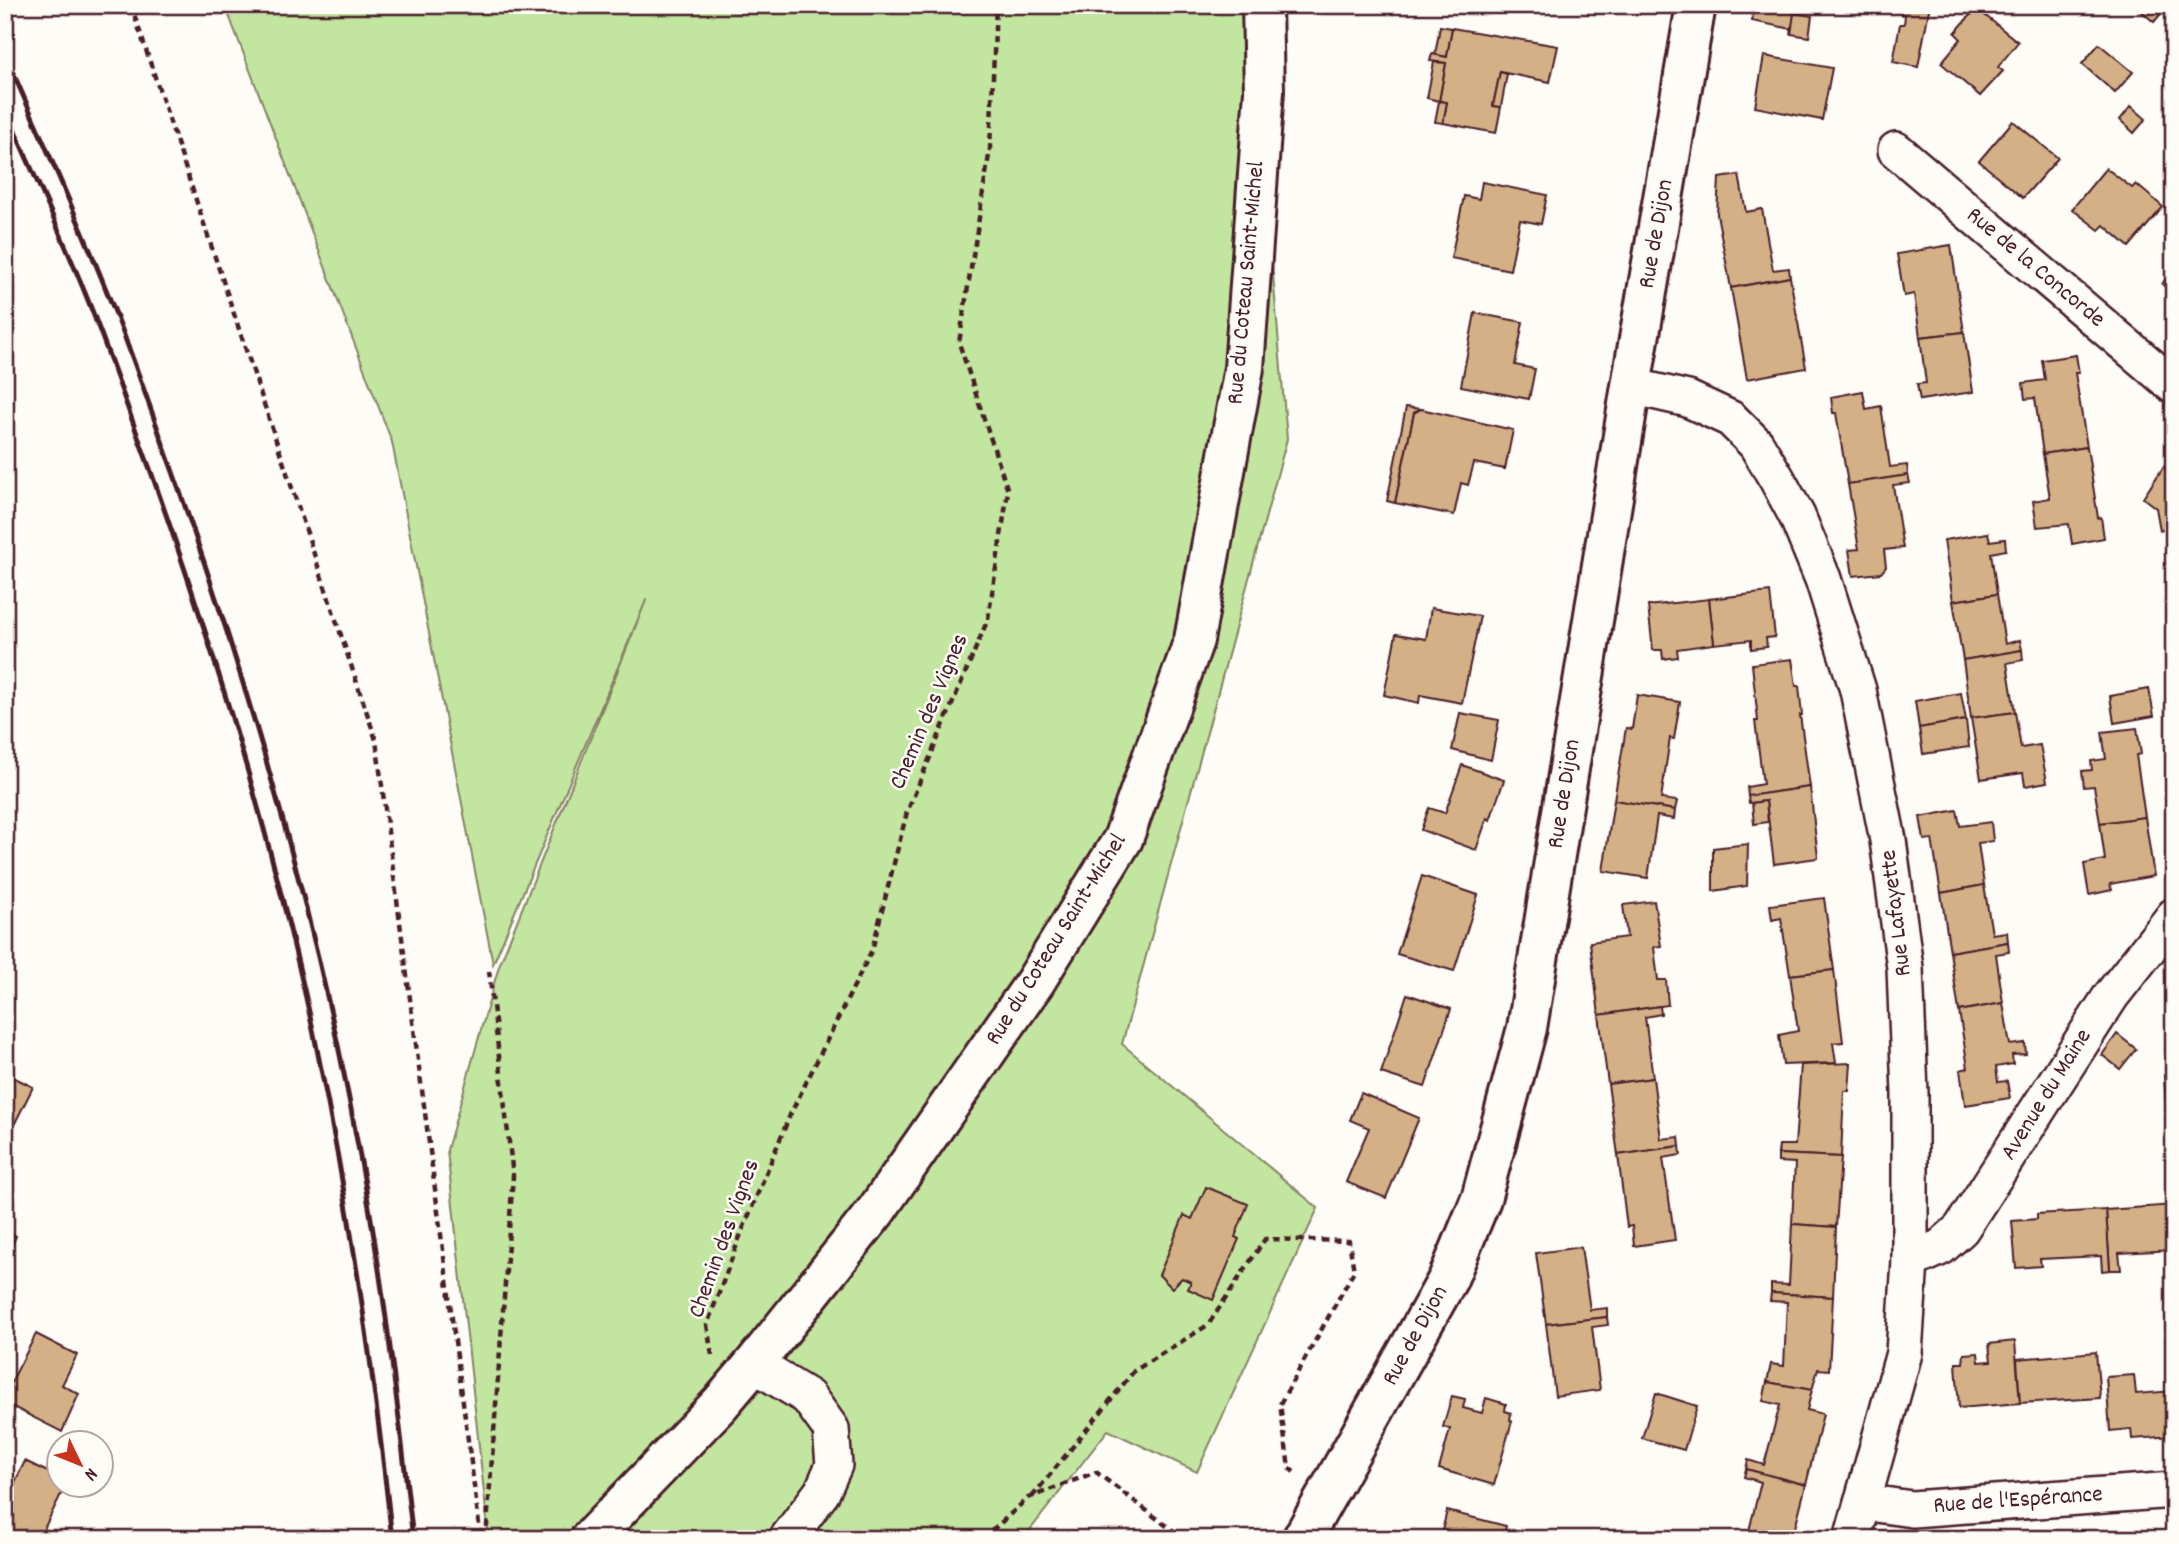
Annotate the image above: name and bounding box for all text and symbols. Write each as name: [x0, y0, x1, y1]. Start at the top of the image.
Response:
street label: Rue du Coteau Saint-Michel: [1219, 160, 1275, 406]
street label: Rue de Dijon: [1631, 177, 1683, 291]
street label: Rue de la Concorde: [1958, 200, 2112, 336]
street label: Chemin des Vignes: [882, 629, 978, 795]
street label: Rue de Dijon: [1540, 737, 1590, 851]
street label: Rue du Coteau Saint-Michel: [978, 827, 1136, 1052]
street label: Rue Lafayette: [1872, 848, 1922, 978]
street label: Avenue du Maine: [1993, 1023, 2101, 1167]
street label: Chemin des Vignes: [681, 1155, 769, 1323]
street label: Rue de Dijon: [1374, 1280, 1458, 1392]
north arrow: [46, 1428, 116, 1498]
text: N: [77, 1461, 103, 1486]
street label: Rue de l'Espérance: [1932, 1478, 2104, 1524]

